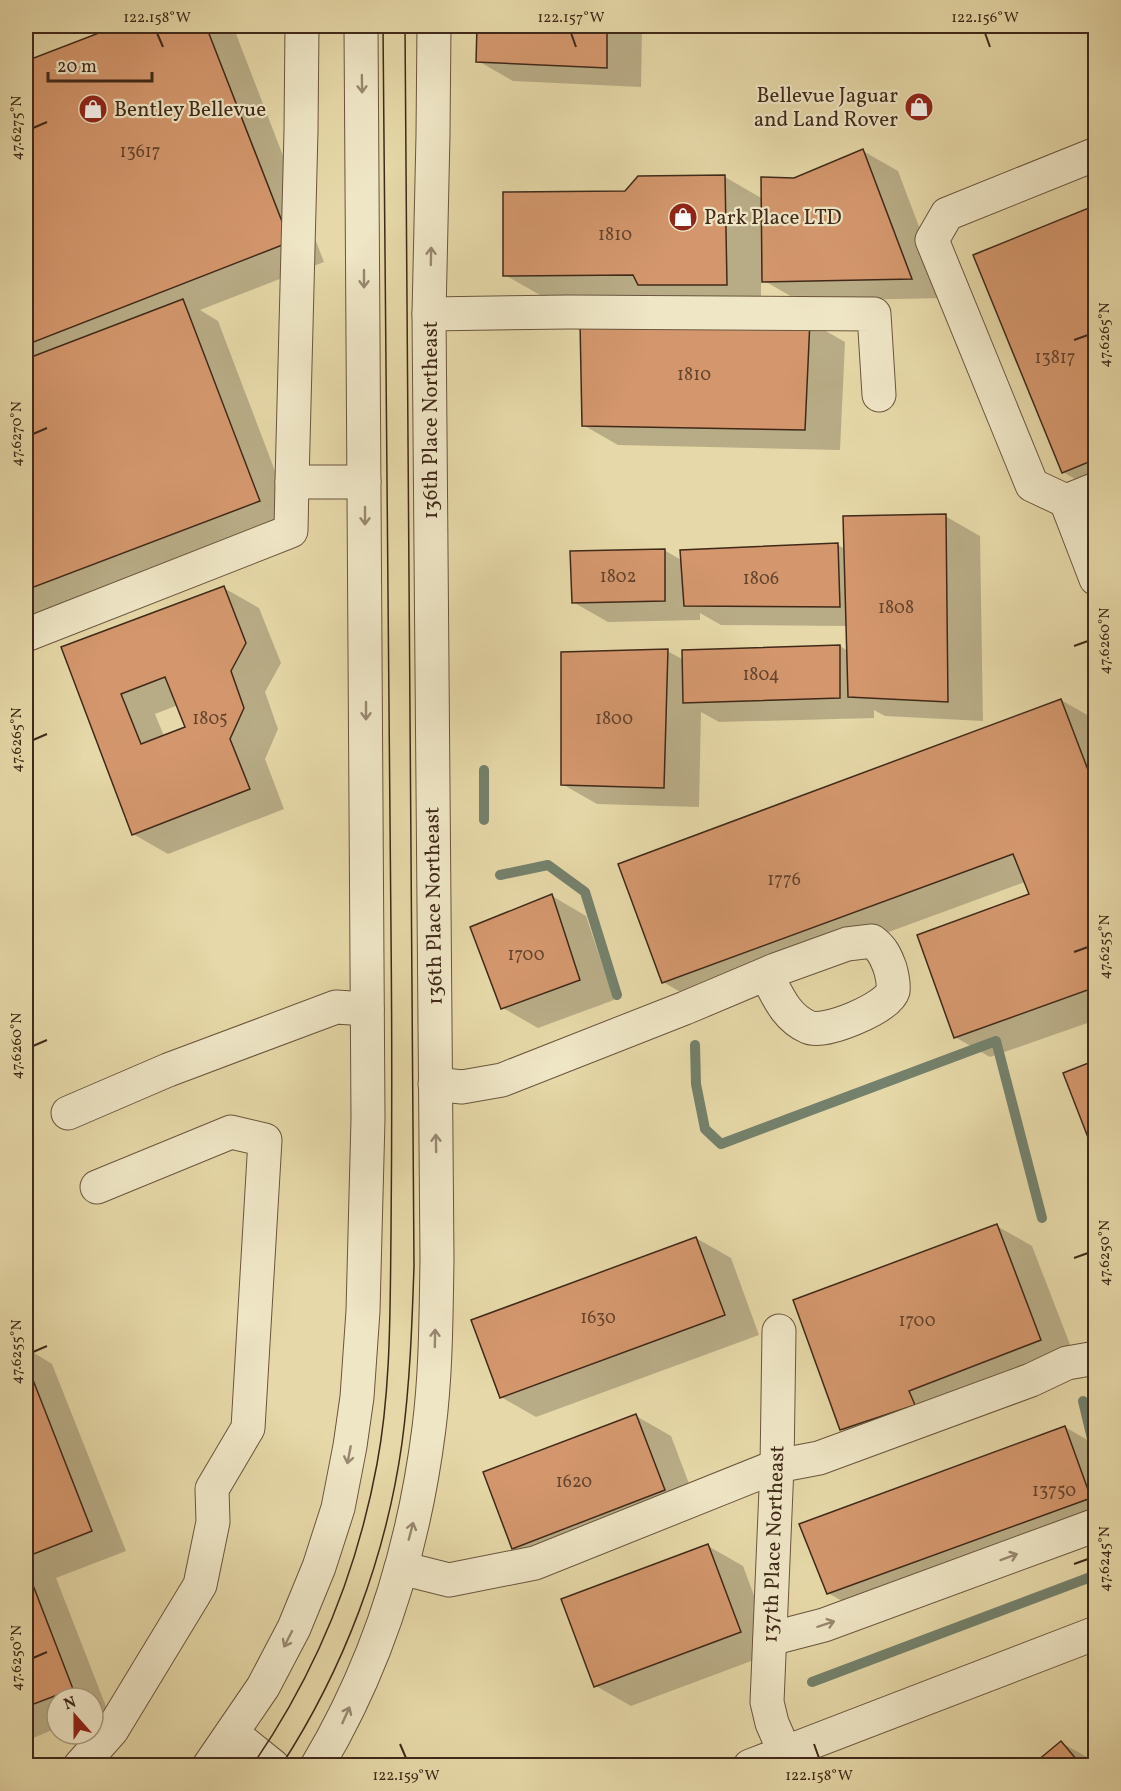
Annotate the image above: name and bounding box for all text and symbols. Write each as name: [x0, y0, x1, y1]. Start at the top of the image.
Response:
text: 122.158°W: [123, 8, 191, 29]
text: 122.157°W: [537, 8, 605, 29]
text: 122.156°W: [951, 8, 1019, 29]
scale bar: [48, 45, 152, 83]
text: 20 m: [57, 55, 97, 80]
one-way arrow: [356, 73, 368, 93]
place label: Bellevue Jaguar and Land Rover: [754, 82, 898, 135]
shop icon: Bellevue Jaguar and Land Rover: [903, 91, 935, 123]
shop icon: Bentley Bellevue: [77, 93, 109, 125]
text: 47.6275°N: [7, 96, 28, 160]
place label: Bentley Bellevue: [114, 96, 266, 125]
house number: 13617: [119, 140, 161, 165]
shop icon: Park Place LTD: [667, 201, 699, 233]
place label: Park Place LTD: [704, 204, 842, 233]
house number: 1810: [598, 223, 632, 248]
one-way arrow: [425, 246, 436, 266]
one-way arrow: [358, 268, 370, 288]
text: 47.6265°N: [1095, 302, 1116, 368]
street label: 136th Place Northeast: [417, 321, 446, 519]
house number: 13817: [1034, 346, 1076, 371]
house number: 1810: [677, 363, 711, 388]
text: 47.6270°N: [7, 401, 28, 467]
one-way arrow: [359, 505, 371, 525]
house number: 1802: [600, 565, 636, 590]
house number: 1806: [743, 567, 779, 592]
house number: 1808: [878, 596, 914, 621]
text: 47.6260°N: [1095, 608, 1116, 674]
house number: 1804: [742, 663, 780, 688]
one-way arrow: [360, 700, 372, 720]
text: 47.6265°N: [7, 707, 28, 773]
house number: 1805: [192, 707, 228, 732]
house number: 1800: [595, 707, 633, 732]
street label: 136th Place Northeast: [418, 807, 451, 1005]
house number: 1776: [767, 868, 801, 893]
text: 47.6255°N: [1095, 914, 1116, 980]
house number: 1700: [508, 943, 545, 968]
text: 47.6260°N: [7, 1013, 28, 1079]
one-way arrow: [430, 1134, 441, 1154]
text: 47.6250°N: [1095, 1220, 1116, 1286]
house number: 1630: [580, 1306, 616, 1331]
house number: 1700: [899, 1309, 936, 1334]
text: 47.6255°N: [7, 1319, 28, 1385]
one-way arrow: [429, 1329, 441, 1349]
one-way arrow: [343, 1444, 354, 1464]
street label: 137th Place Northeast: [757, 1445, 792, 1643]
house number: 1620: [556, 1470, 592, 1495]
house number: 13750: [1032, 1479, 1076, 1504]
one-way arrow: [406, 1522, 417, 1541]
text: 47.6245°N: [1095, 1526, 1116, 1592]
one-way arrow: [999, 1550, 1018, 1561]
one-way arrow: [816, 1618, 835, 1629]
text: 47.6250°N: [7, 1625, 28, 1691]
one-way arrow: [282, 1630, 294, 1647]
north arrow: [45, 1686, 105, 1746]
text: N: [61, 1691, 80, 1716]
one-way arrow: [340, 1706, 352, 1724]
text: 122.159°W: [372, 1766, 440, 1787]
text: 122.158°W: [785, 1766, 853, 1787]

